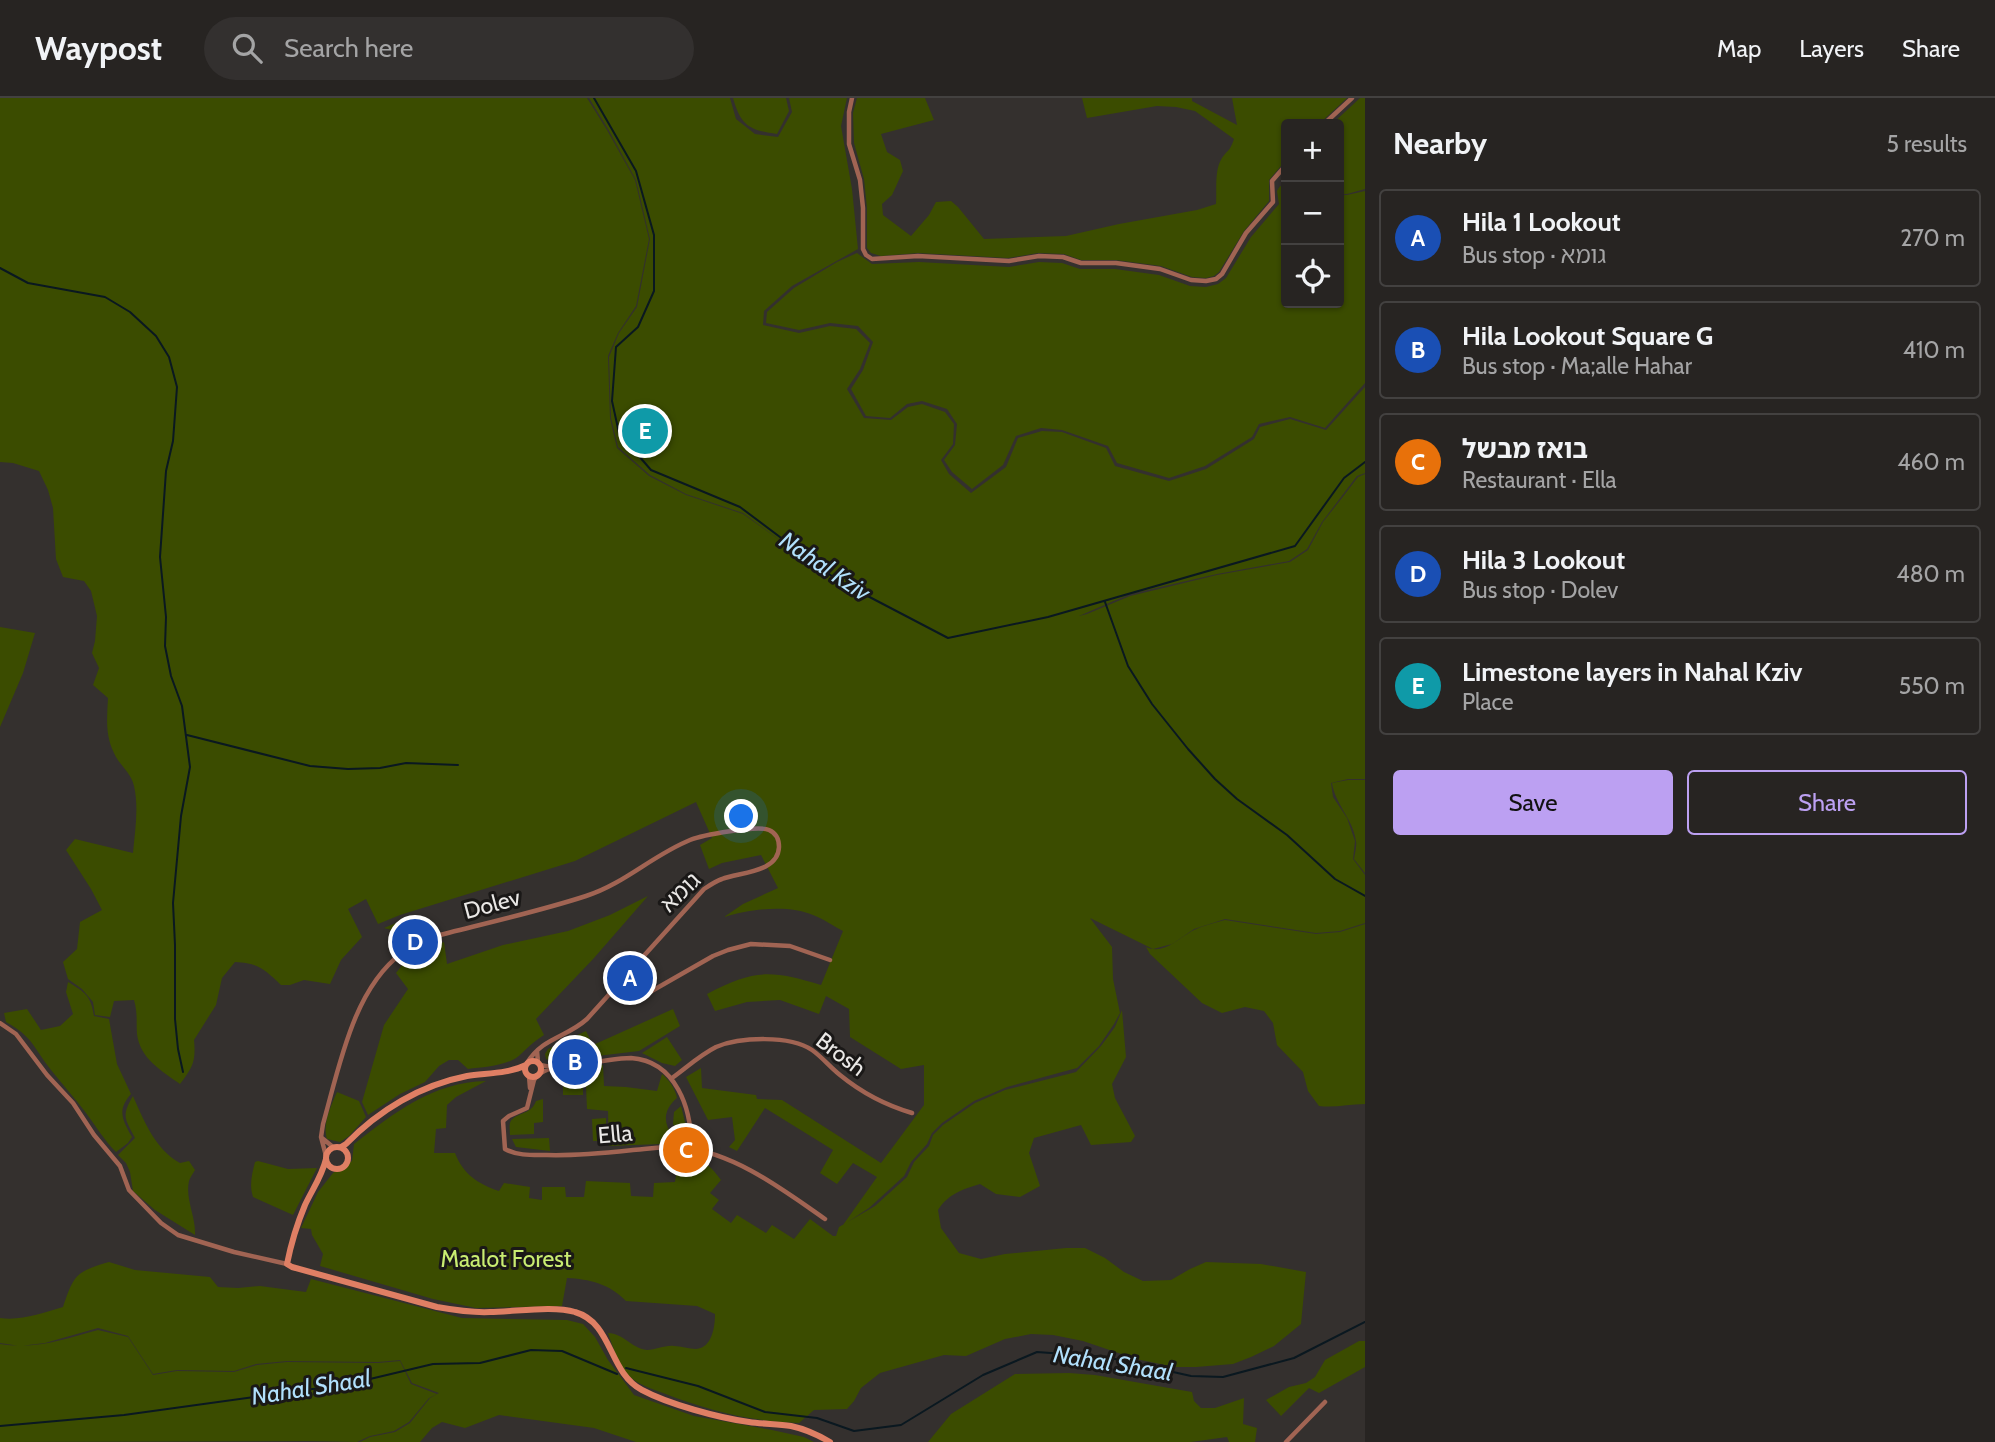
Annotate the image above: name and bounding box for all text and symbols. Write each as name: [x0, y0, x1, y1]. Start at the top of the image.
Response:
search box: [204, 17, 694, 80]
text: Waypost: [35, 28, 162, 68]
icon: search: [228, 29, 266, 67]
text: Search here: [284, 32, 413, 64]
text: Map: [1717, 34, 1761, 63]
text: Layers: [1799, 34, 1864, 63]
text: Share: [1902, 34, 1960, 63]
map controls: [1281, 119, 1344, 308]
button: +: [1281, 119, 1344, 182]
text: Nearby: [1393, 125, 1487, 162]
text: 5 results: [1886, 130, 1967, 158]
button: −: [1281, 182, 1344, 245]
text: Hila 1 Lookout: [1462, 206, 1621, 238]
text: A: [1411, 224, 1425, 252]
text: 270 m: [1900, 224, 1965, 252]
text: Bus stop · גומא: [1462, 241, 1606, 269]
button: locate: [1281, 245, 1344, 308]
text: Hila Lookout Square G: [1462, 320, 1713, 352]
text: B: [1411, 336, 1425, 364]
text: 410 m: [1903, 336, 1965, 364]
text: Bus stop · Ma;alle Hahar: [1462, 352, 1692, 380]
pin: E: [622, 405, 668, 457]
text: בואז מבשל: [1462, 433, 1588, 465]
text: C: [1411, 448, 1425, 476]
text: 460 m: [1897, 448, 1965, 476]
text: Restaurant · Ella: [1462, 466, 1617, 494]
water label: Nahal Kziv: [774, 525, 877, 608]
text: Hila 3 Lookout: [1462, 544, 1625, 576]
text: D: [1410, 560, 1426, 588]
text: 480 m: [1896, 560, 1965, 588]
text: Bus stop · Dolev: [1462, 576, 1618, 604]
text: Limestone layers in Nahal Kziv: [1462, 656, 1803, 688]
text: E: [1411, 672, 1425, 700]
text: 550 m: [1899, 672, 1965, 700]
text: Place: [1462, 688, 1514, 716]
button: Save: [1393, 770, 1673, 835]
button: Share: [1687, 770, 1967, 835]
your location: [724, 799, 758, 833]
street label: גומא: [654, 866, 706, 918]
street label: Dolev: [461, 883, 524, 925]
pin: D: [392, 916, 438, 968]
pin: A: [607, 952, 653, 1004]
street label: Brosh: [811, 1026, 871, 1082]
pin: B: [552, 1036, 598, 1088]
street label: Ella: [597, 1119, 633, 1149]
pin: C: [663, 1124, 709, 1176]
park label: Maalot Forest: [440, 1245, 572, 1273]
water label: Nahal Shaal: [1051, 1339, 1175, 1387]
water label: Nahal Shaal: [249, 1363, 373, 1411]

